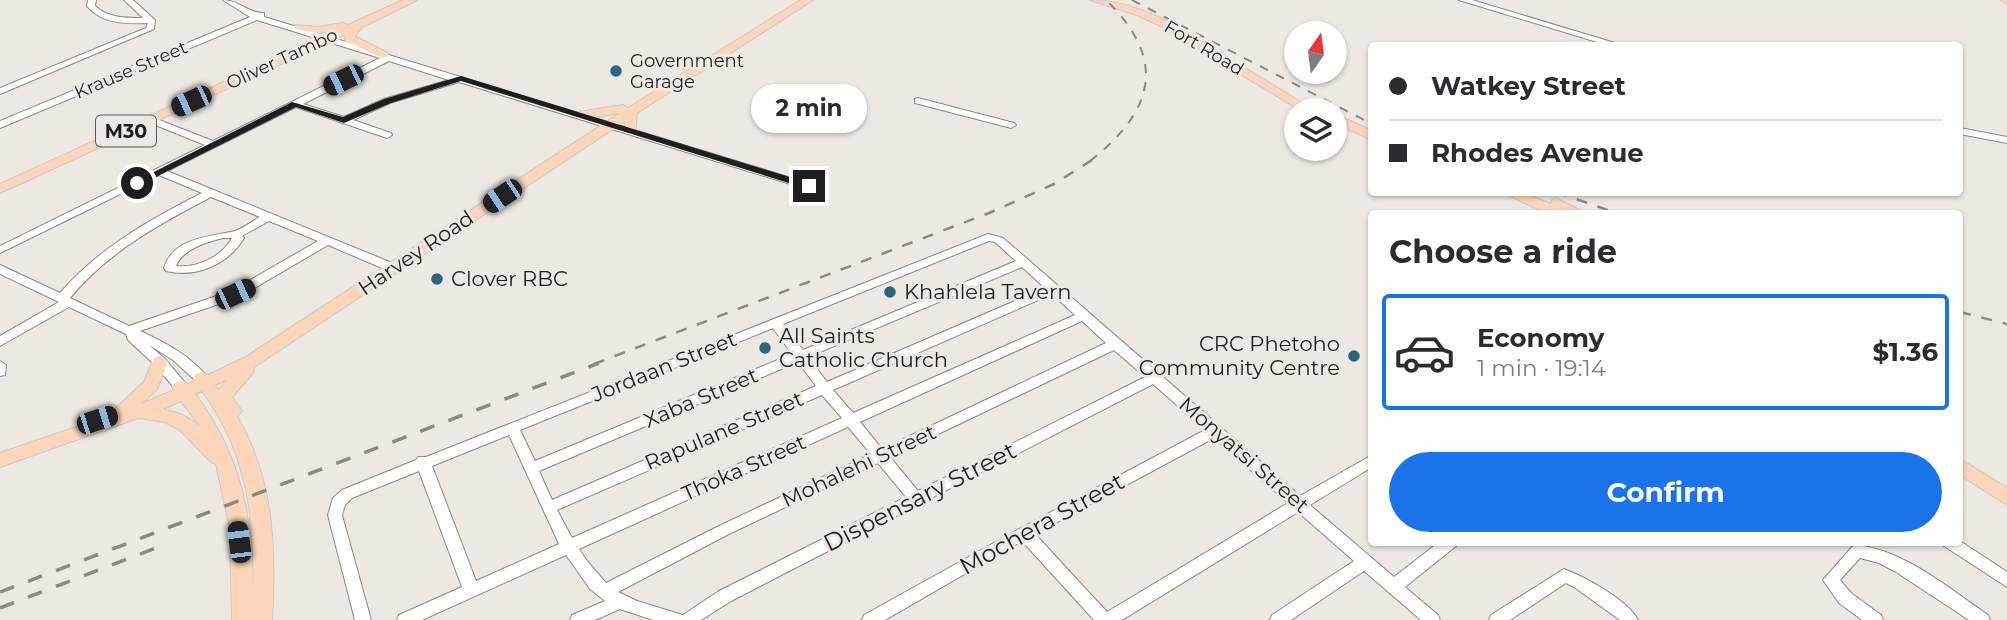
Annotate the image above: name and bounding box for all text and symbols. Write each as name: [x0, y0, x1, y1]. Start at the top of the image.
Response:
street label: Fort Road: [1160, 16, 1248, 80]
north arrow: [1284, 21, 1348, 84]
map controls: [1284, 21, 1347, 161]
street label: Oliver Tambo: [223, 24, 341, 94]
street label: Krause Street: [71, 36, 191, 104]
place label: Government Garage: [630, 50, 744, 93]
car: [320, 61, 367, 99]
marker: Government Garage: [608, 63, 624, 79]
text: Watkey Street: [1431, 70, 1626, 102]
car: [168, 83, 215, 119]
callout: 2 min: [751, 85, 867, 134]
text: 2 min: [775, 94, 843, 122]
button: layers: [1284, 98, 1347, 161]
road number: M30: [96, 116, 156, 146]
text: Rhodes Avenue: [1431, 137, 1644, 169]
route start: [121, 167, 153, 199]
route end: [793, 170, 825, 202]
car: [479, 176, 526, 216]
street label: Harvey Road: [353, 205, 478, 300]
text: Choose a ride: [1389, 232, 1617, 271]
place label: Clover RBC: [451, 266, 568, 291]
marker: Clover RBC: [429, 271, 445, 287]
car: [212, 276, 259, 312]
place label: Khahlela Tavern: [904, 279, 1071, 304]
marker: Khahlela Tavern: [882, 284, 898, 300]
icon: car: [1393, 321, 1456, 384]
text: Economy: [1477, 322, 1604, 354]
place label: All Saints Catholic Church: [779, 323, 948, 372]
street label: Jordaan Street: [587, 326, 740, 407]
place label: CRC Phetoho Community Centre: [1139, 331, 1340, 380]
text: $1.36: [1872, 336, 1938, 368]
marker: All Saints Catholic Church: [757, 340, 773, 356]
marker: CRC Phetoho Community Centre: [1346, 348, 1362, 364]
text: 1 min · 19:14: [1477, 354, 1606, 382]
street label: Xaba Street: [640, 362, 762, 433]
street label: Rapulane Street: [641, 386, 807, 475]
street label: Monyatsi Street: [1174, 391, 1314, 518]
car: [74, 404, 121, 436]
street label: Mohalehi Street: [778, 419, 940, 512]
street label: Thoka Street: [678, 429, 810, 506]
street label: Dispensary Street: [819, 435, 1021, 558]
button: Confirm: [1389, 452, 1942, 532]
street label: Mochera Street: [954, 466, 1129, 581]
car: [227, 520, 252, 564]

